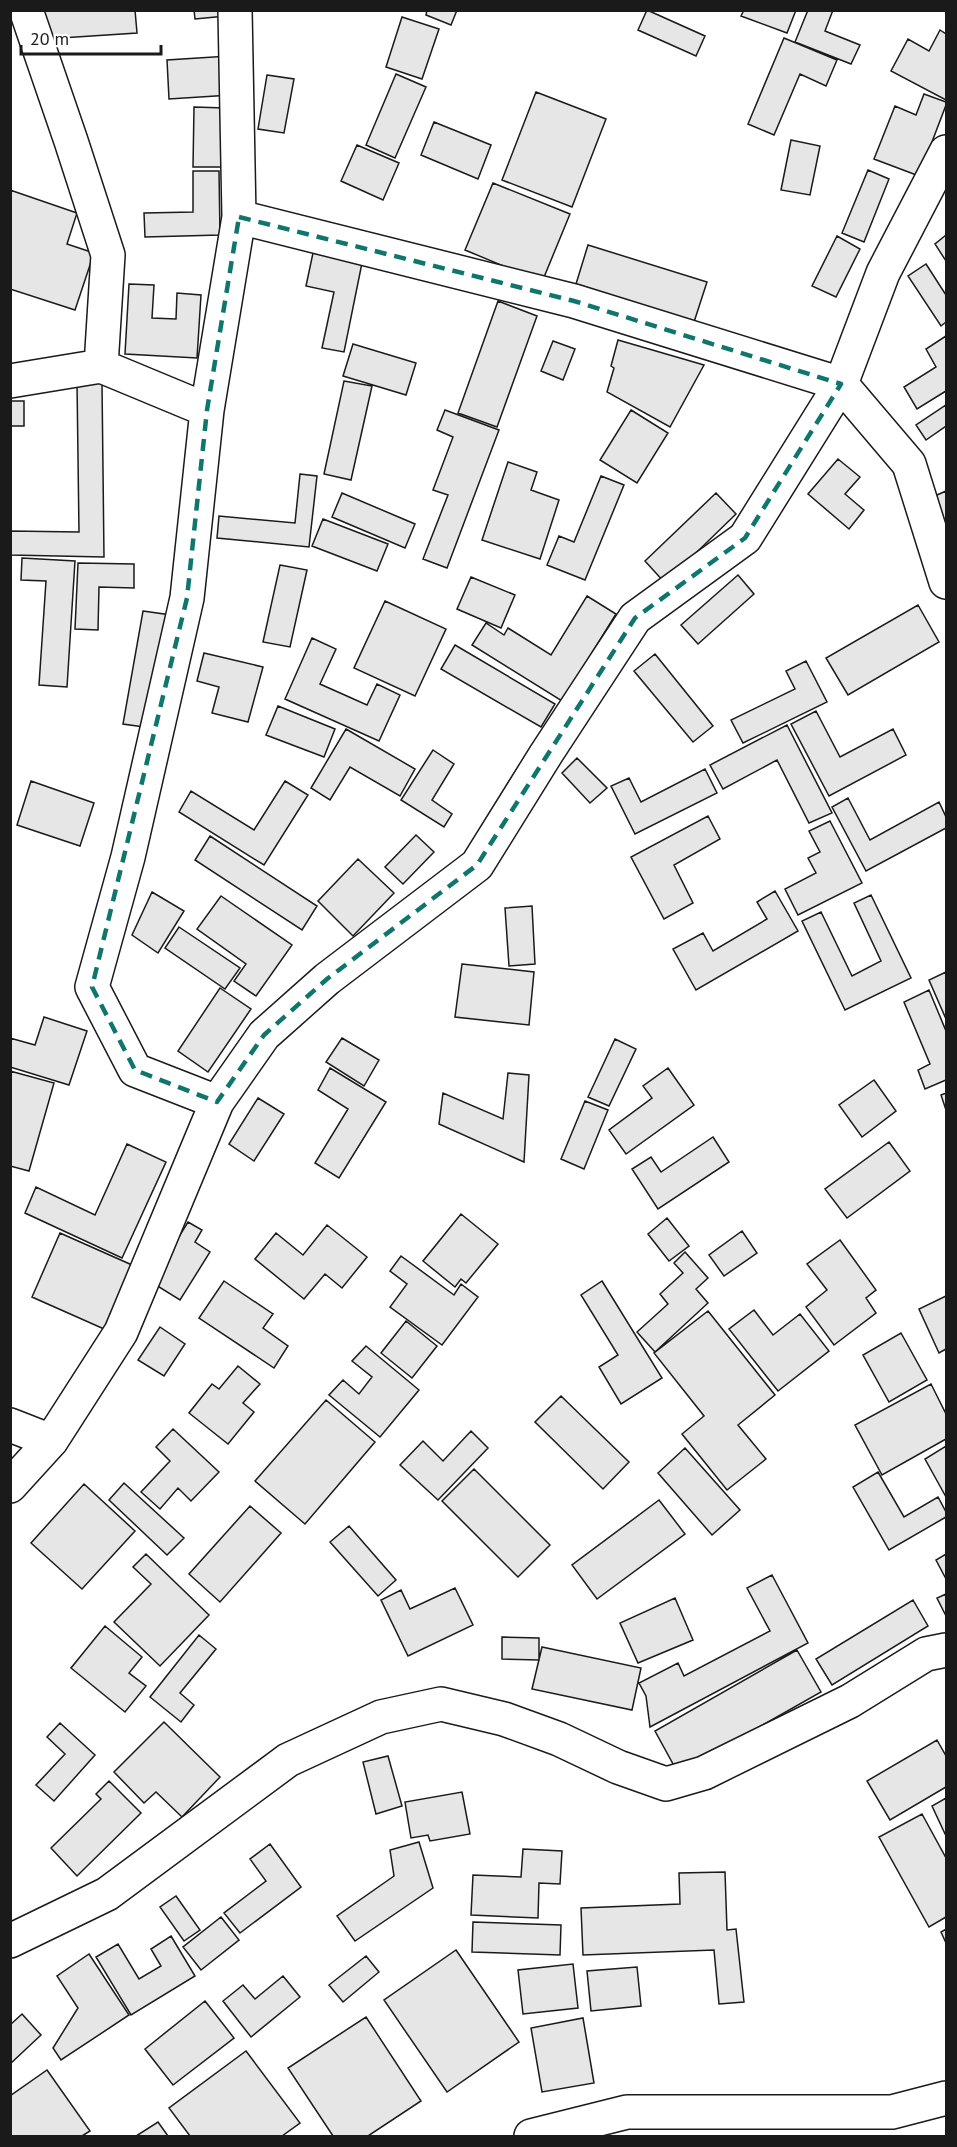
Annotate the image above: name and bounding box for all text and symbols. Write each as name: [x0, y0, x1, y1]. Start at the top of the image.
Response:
scale bar: [21, 18, 160, 56]
text: 20 m: [30, 27, 69, 50]

